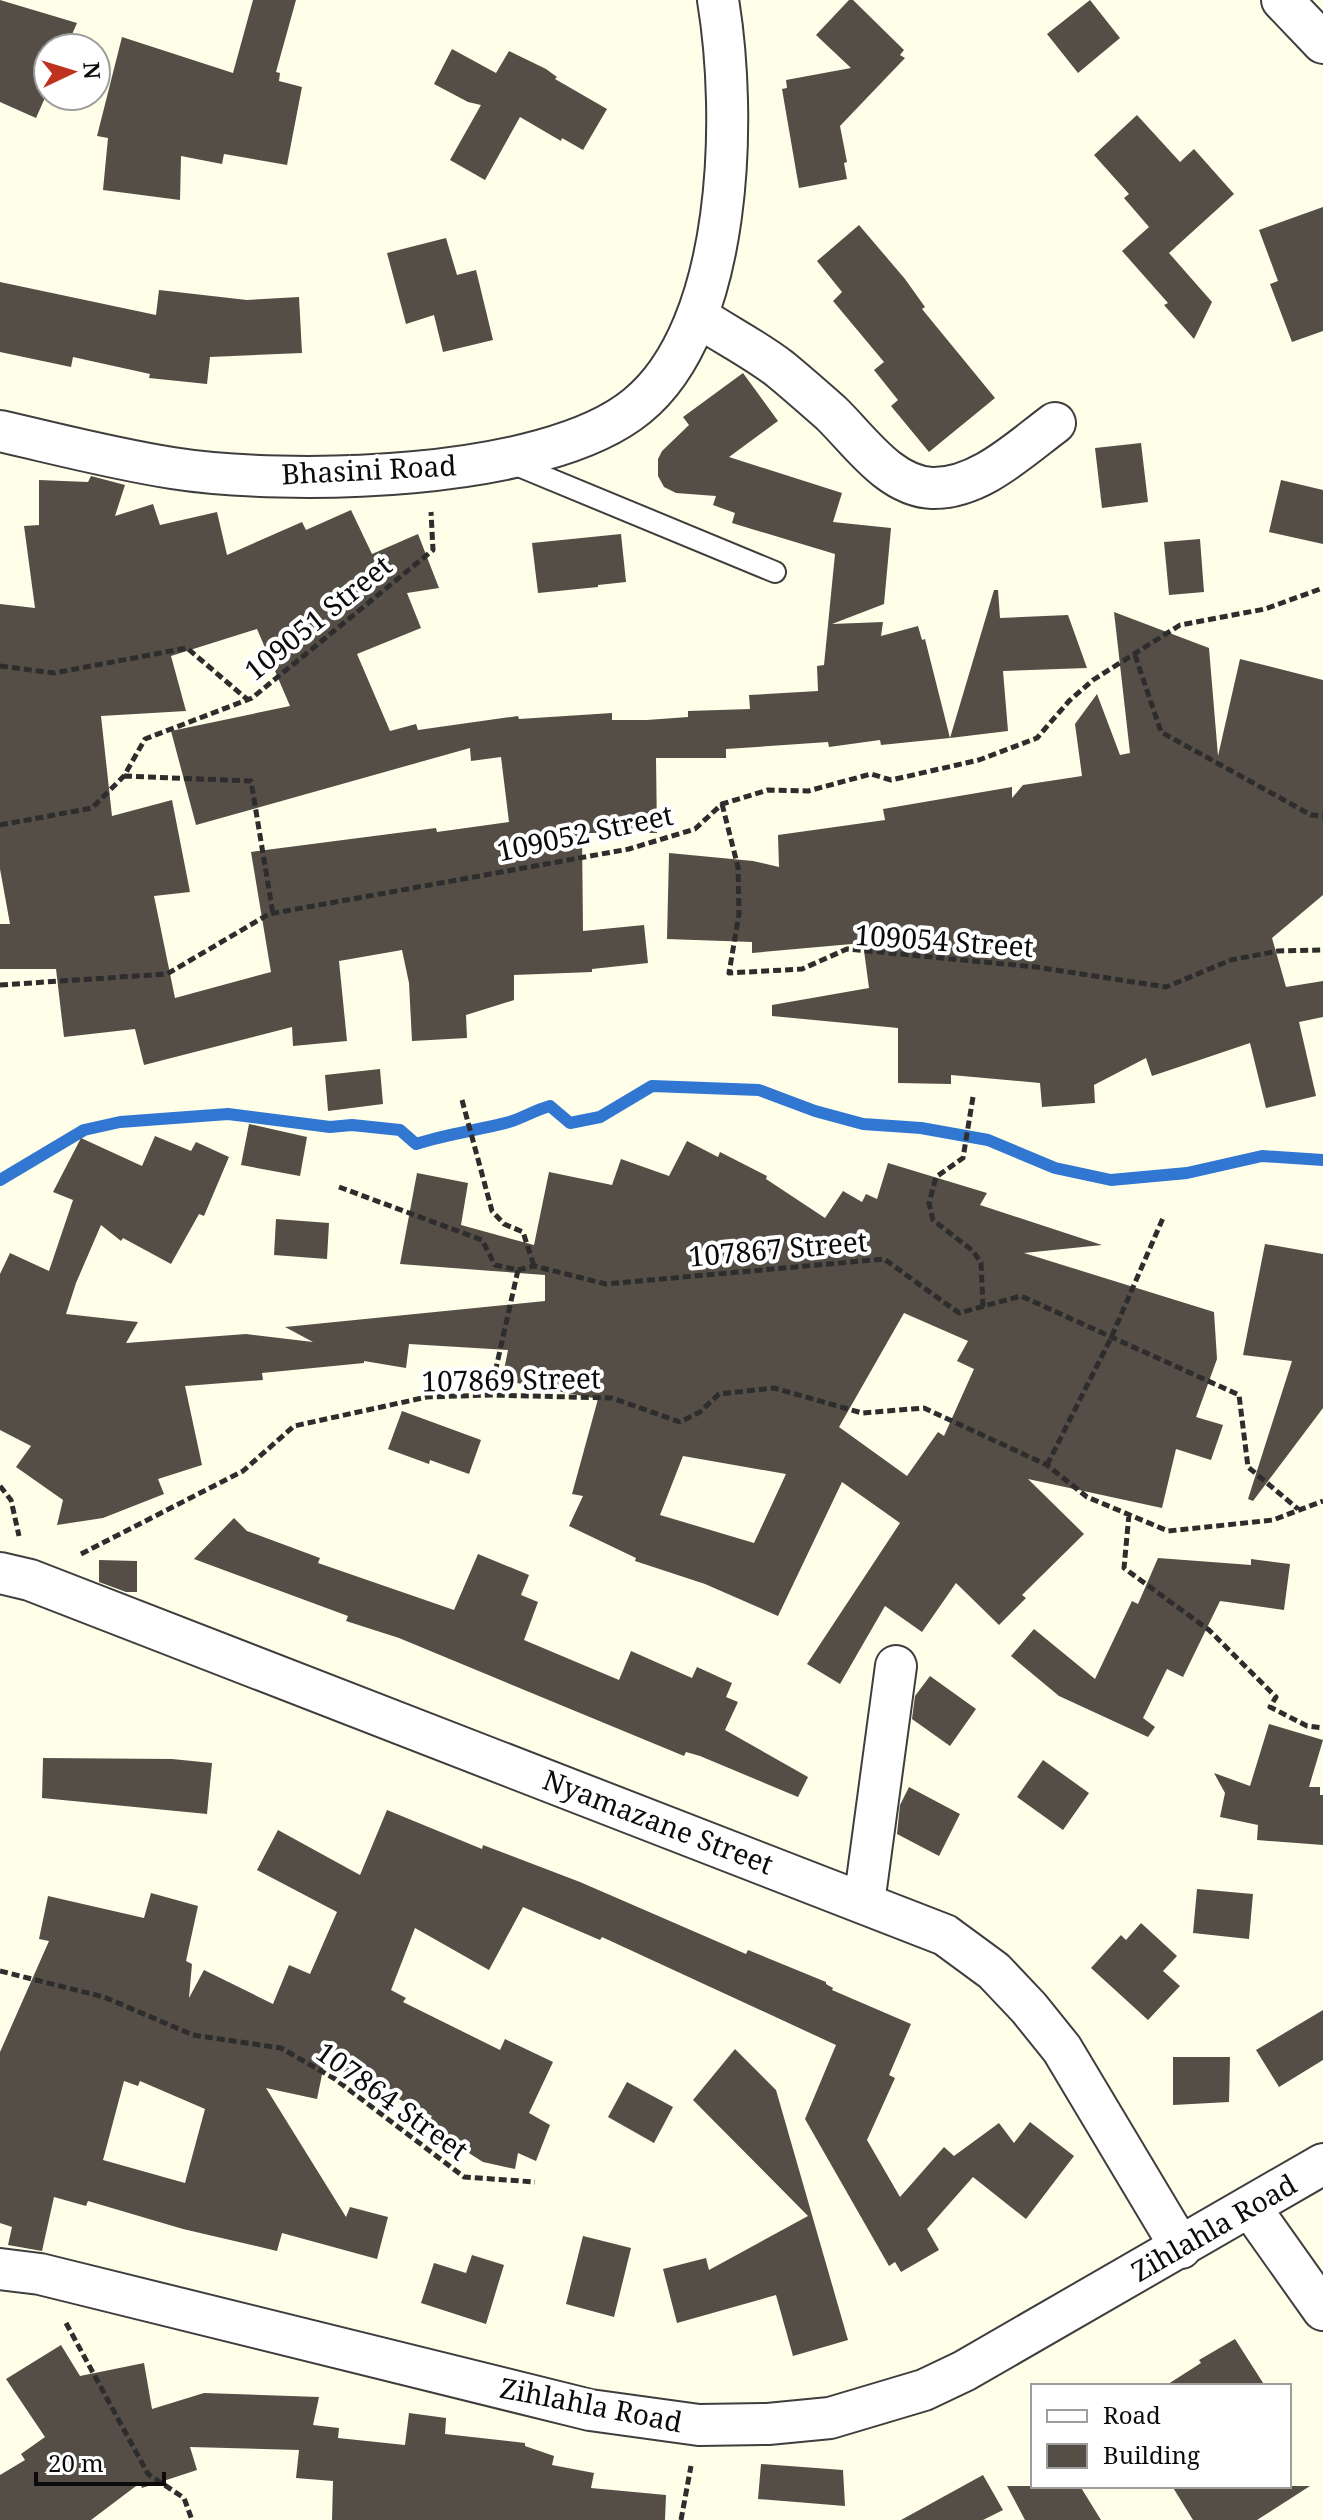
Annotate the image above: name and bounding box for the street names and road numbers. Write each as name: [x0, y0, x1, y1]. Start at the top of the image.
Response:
street label: Bhasini Road: [280, 445, 457, 493]
street label: 109051 Street: [236, 546, 399, 688]
street label: 109052 Street: [493, 795, 677, 869]
street label: 109054 Street: [853, 915, 1035, 965]
street label: 107867 Street: [687, 1221, 869, 1275]
street label: 107869 Street: [421, 1358, 601, 1400]
street label: Nyamazane Street: [538, 1760, 779, 1883]
street label: 107864 Street: [309, 2032, 476, 2168]
street label: Zihlahla Road: [1124, 2164, 1303, 2290]
street label: Zihlahla Road: [497, 2368, 685, 2440]

